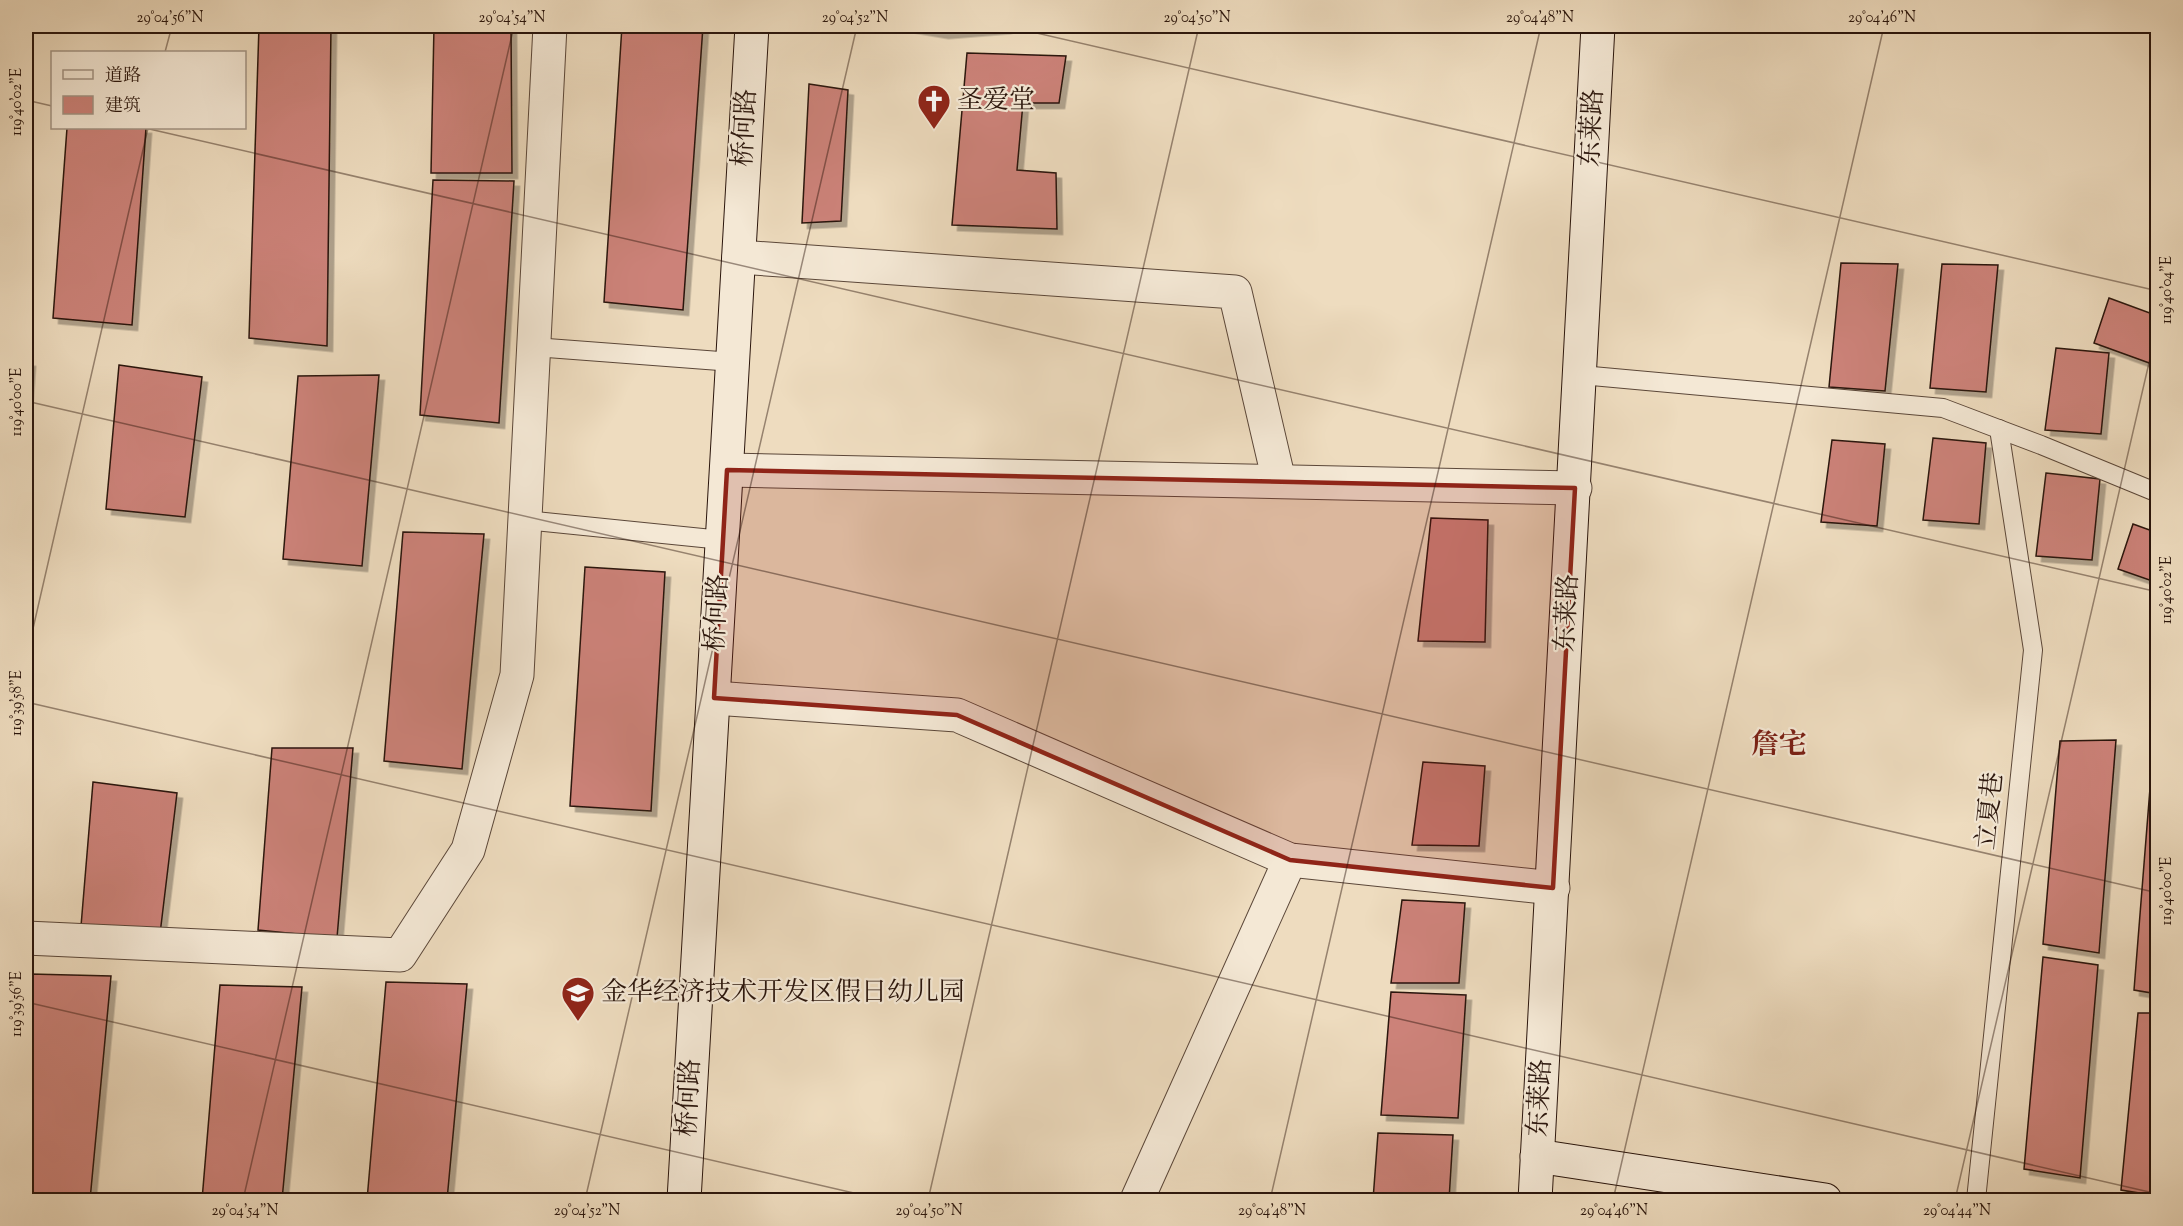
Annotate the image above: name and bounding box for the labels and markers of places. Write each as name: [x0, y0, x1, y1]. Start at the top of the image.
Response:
church icon: 圣爱堂: [916, 83, 952, 130]
place label: 圣爱堂: [957, 83, 1035, 120]
school or university icon: 金华经济技术开发区假日幼儿园: [560, 975, 596, 1022]
place label: 金华经济技术开发区假日幼儿园: [601, 975, 965, 1012]

